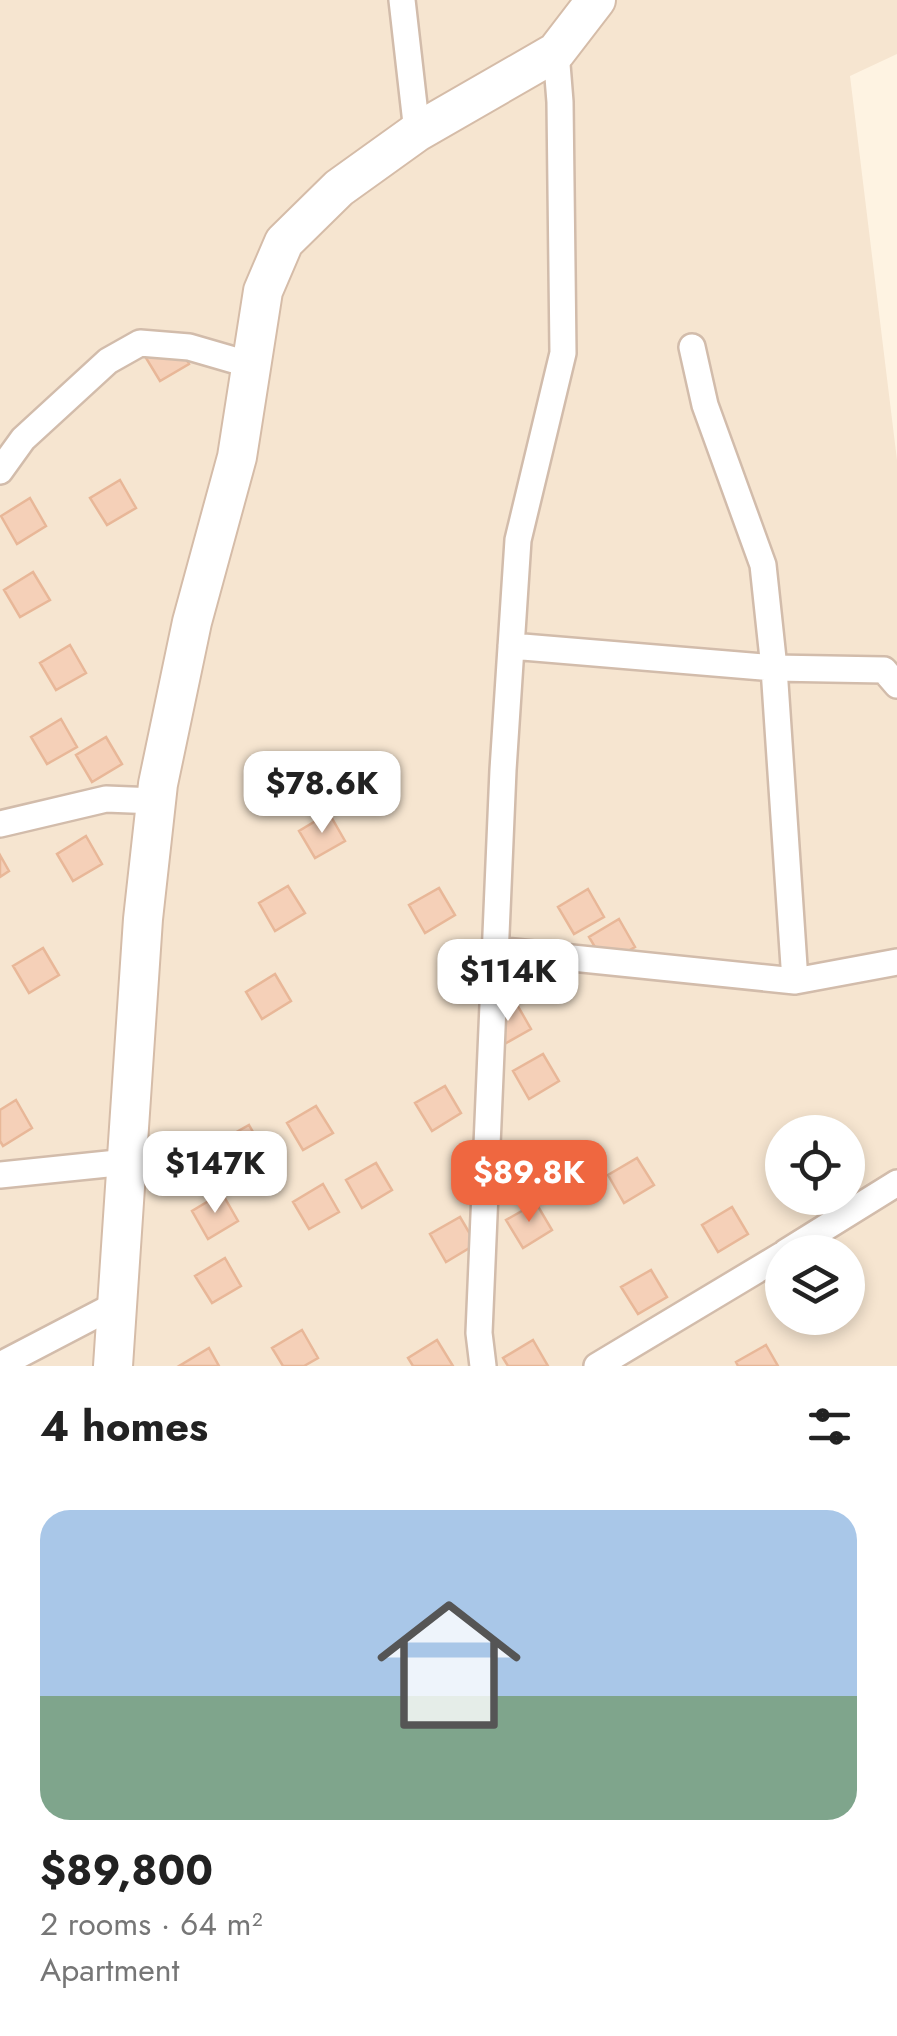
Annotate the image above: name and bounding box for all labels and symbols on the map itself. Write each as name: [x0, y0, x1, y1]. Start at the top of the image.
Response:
pin: $78.6K: [241, 751, 403, 836]
pin: $114K: [438, 939, 578, 1024]
pin: $147K: [145, 1131, 285, 1216]
pin: $89.8K: [448, 1140, 610, 1225]

